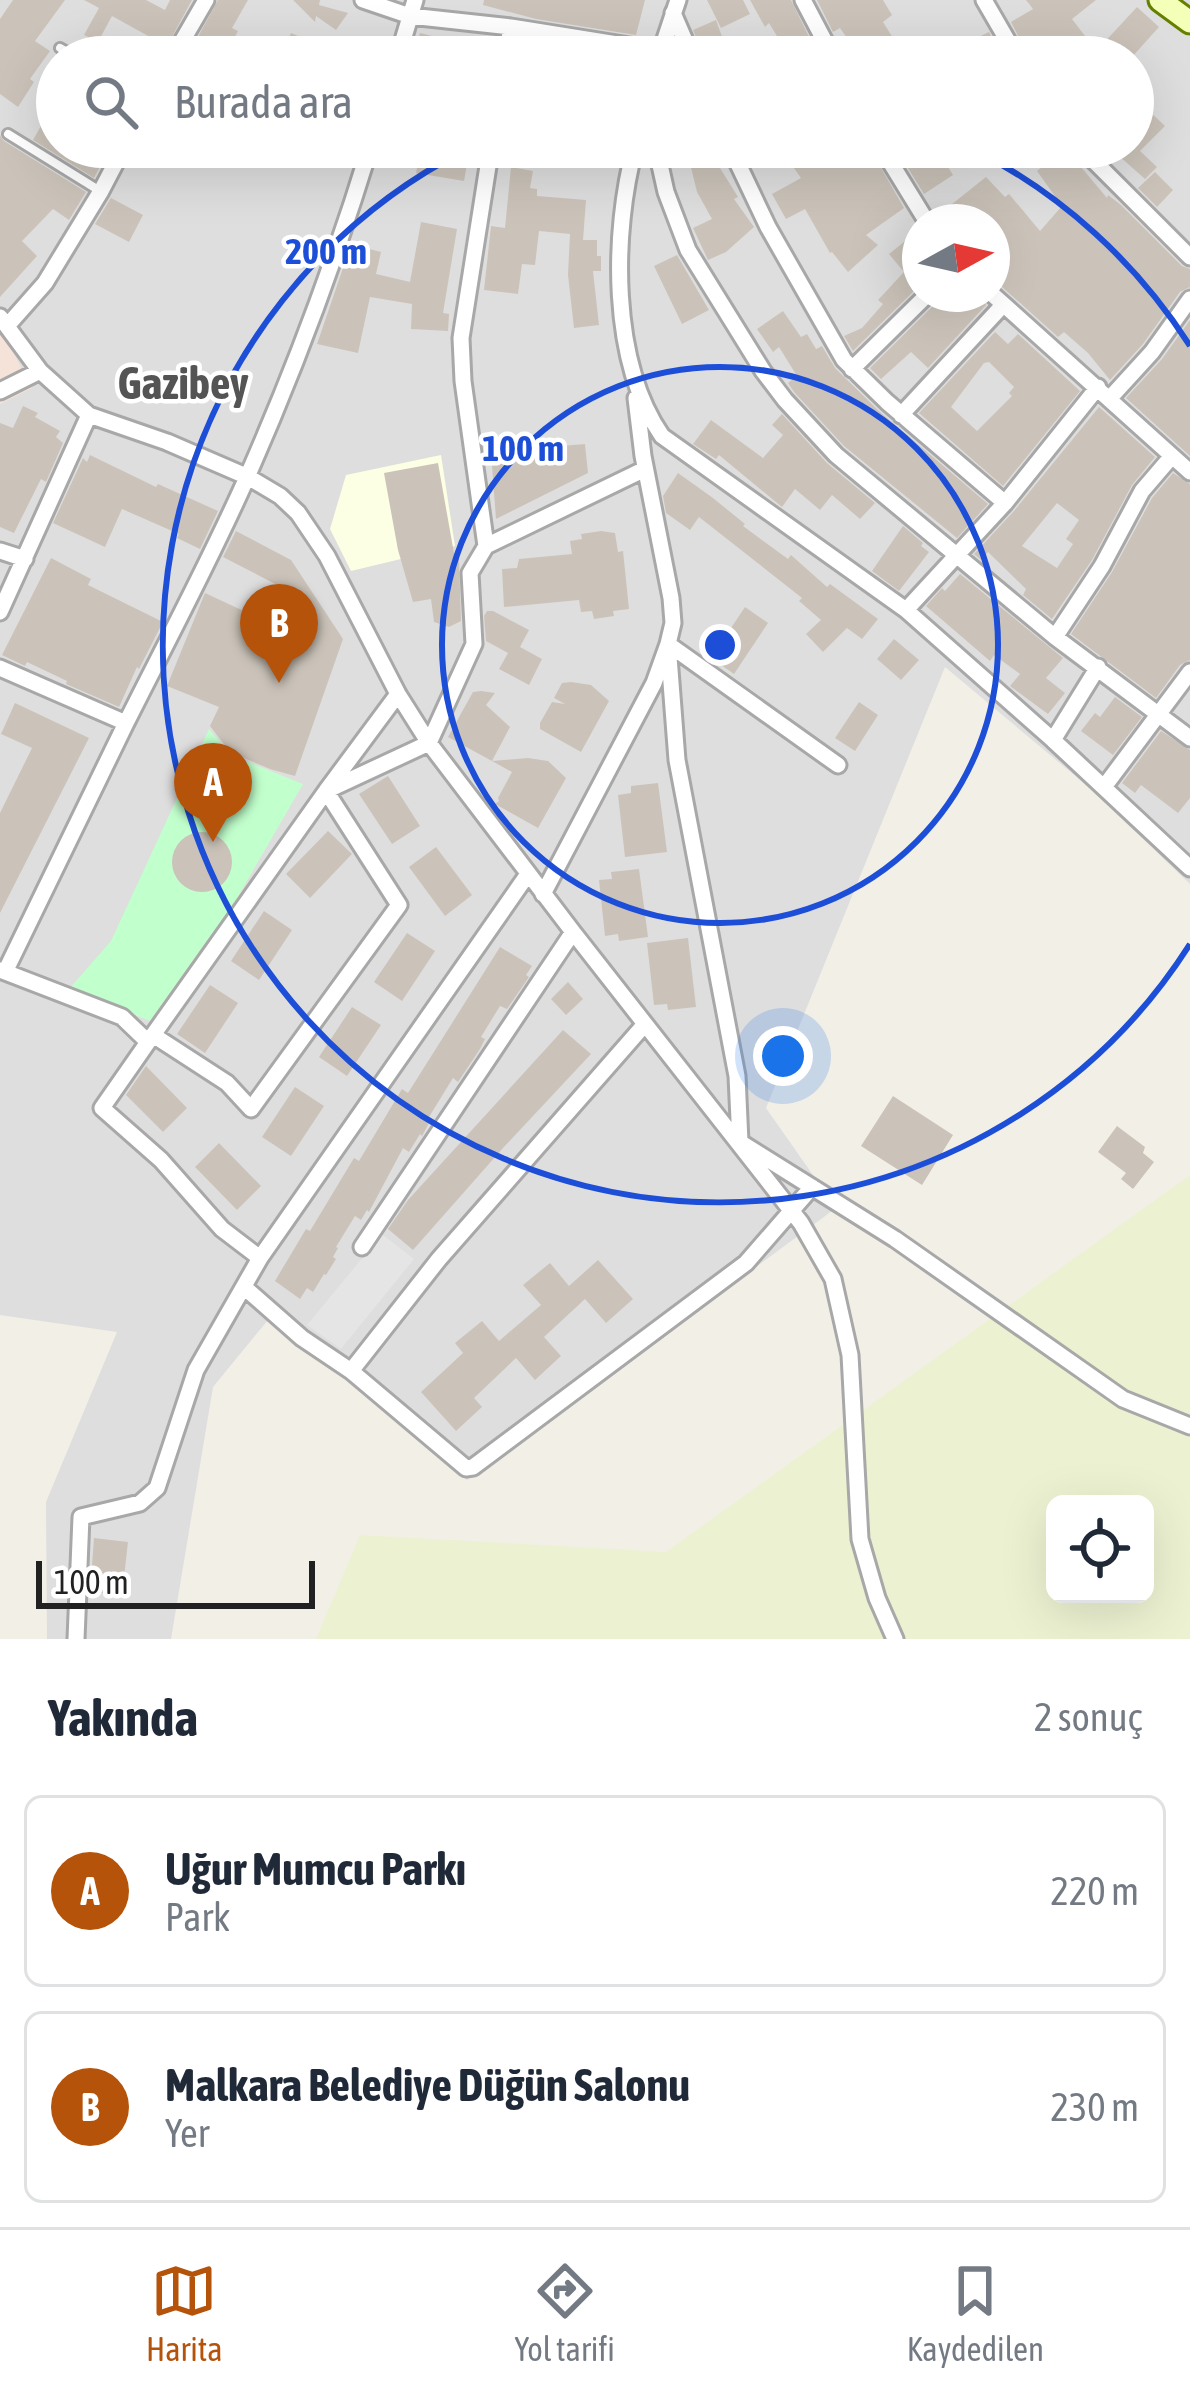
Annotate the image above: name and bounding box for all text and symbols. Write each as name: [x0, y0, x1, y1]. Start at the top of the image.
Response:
search box: [36, 36, 1154, 168]
icon: search: [78, 69, 144, 135]
text: Burada ara: [174, 76, 353, 128]
north arrow: [902, 204, 1010, 312]
text: 200 m: [285, 230, 367, 272]
district label: Gazibey: [117, 357, 249, 409]
text: 100 m: [482, 427, 564, 469]
pin: B: [240, 584, 318, 683]
centre of rings: [699, 624, 741, 666]
pin: A: [174, 743, 252, 842]
your location: [753, 1026, 813, 1086]
map controls: [1046, 1495, 1154, 1603]
button: locate: [1046, 1495, 1154, 1603]
scale bar: [36, 1555, 315, 1608]
text: 100 m: [54, 1563, 129, 1601]
text: Yakında: [48, 1688, 198, 1747]
text: 2 sonuç: [1034, 1695, 1142, 1739]
text: Uğur Mumcu Parkı: [165, 1843, 466, 1895]
text: A: [80, 1869, 100, 1913]
text: 220 m: [1051, 1869, 1139, 1913]
text: Park: [165, 1895, 230, 1939]
text: Malkara Belediye Düğün Salonu: [165, 2059, 690, 2111]
text: B: [81, 2085, 99, 2129]
text: 230 m: [1051, 2085, 1139, 2129]
text: Yer: [165, 2111, 209, 2155]
tab: Harita: [146, 2258, 223, 2368]
tab: Yol tarifi: [515, 2258, 615, 2368]
tab: Kaydedilen: [907, 2258, 1044, 2368]

